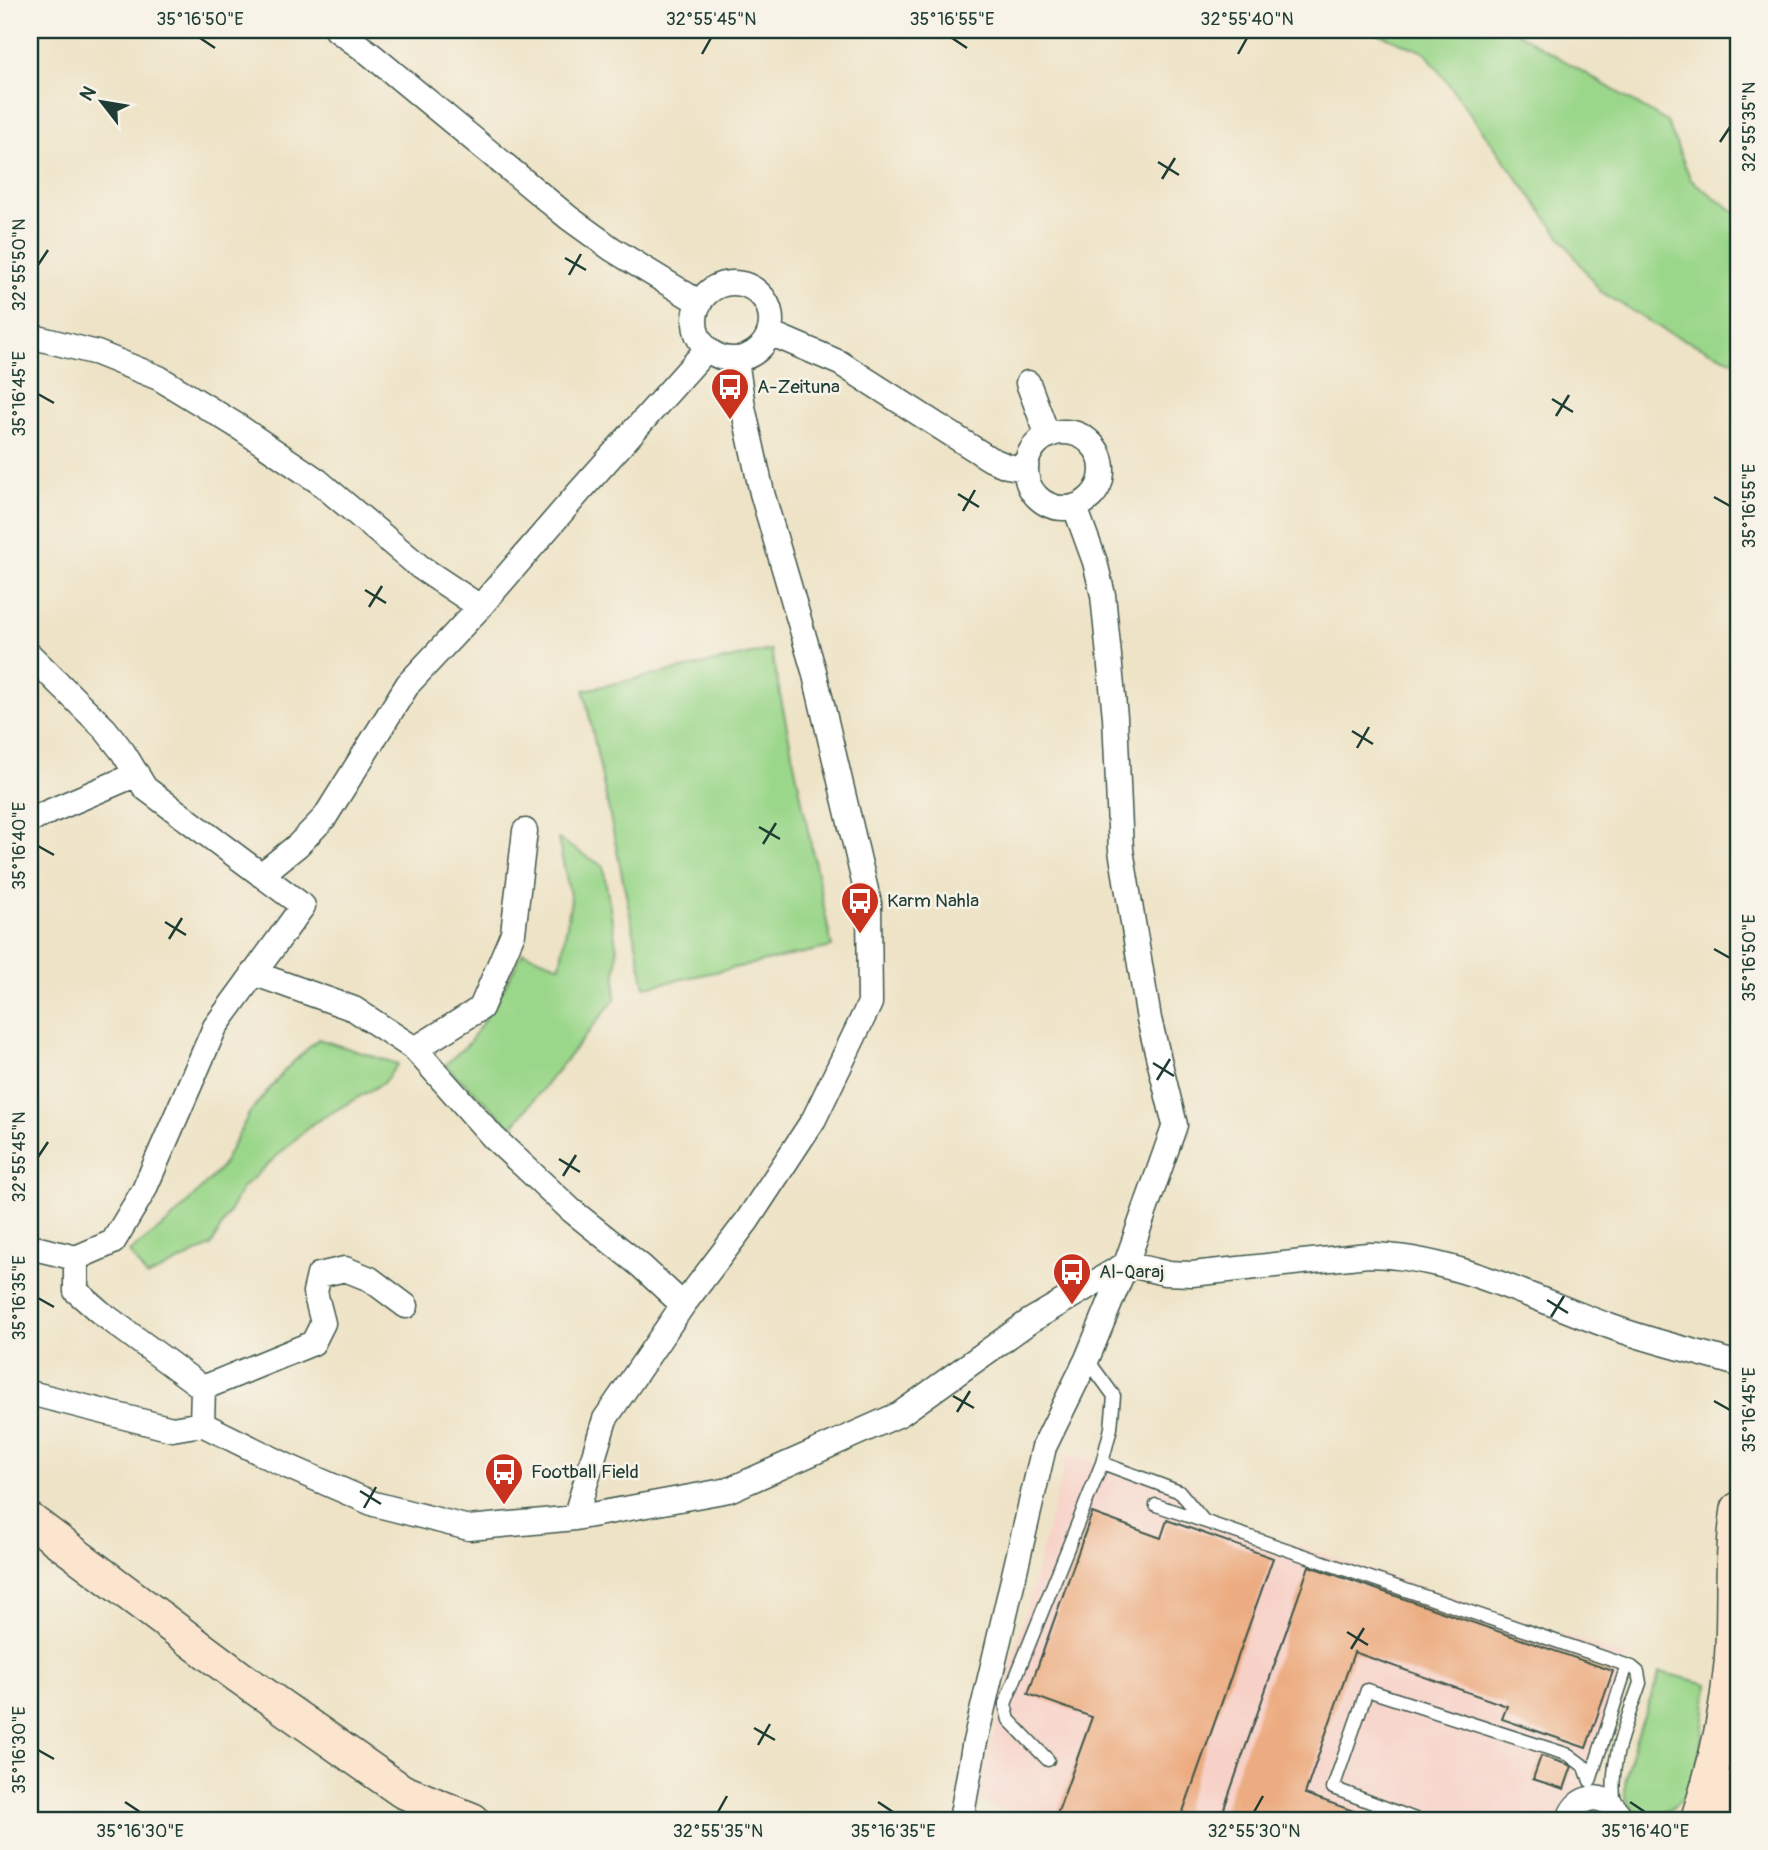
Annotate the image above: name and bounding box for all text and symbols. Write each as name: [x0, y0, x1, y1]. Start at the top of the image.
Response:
text: 35°16'50"E: [156, 8, 244, 31]
text: 32°55'45"N: [666, 8, 756, 31]
text: 35°16'55"E: [910, 8, 994, 31]
text: 32°55'40"N: [1200, 8, 1294, 31]
north arrow: [66, 66, 136, 136]
text: N: [75, 82, 102, 105]
text: 32°55'35"N: [1738, 82, 1761, 172]
text: 32°55'50"N: [8, 219, 31, 311]
text: 35°16'45"E: [8, 351, 31, 437]
bus stop icon: A-Zeituna: [709, 366, 751, 421]
place label: A-Zeituna: [757, 375, 840, 399]
text: 35°16'55"E: [1738, 464, 1761, 548]
text: 35°16'40"E: [8, 802, 31, 890]
bus stop icon: Karm Nahla: [839, 880, 881, 935]
place label: Karm Nahla: [887, 889, 979, 913]
text: 35°16'50"E: [1738, 914, 1761, 1002]
text: 32°55'45"N: [8, 1112, 31, 1202]
bus stop icon: Al-Qaraj: [1051, 1251, 1093, 1306]
text: 35°16'35"E: [8, 1255, 31, 1341]
place label: Al-Qaraj: [1099, 1260, 1164, 1284]
text: 35°16'45"E: [1738, 1367, 1761, 1453]
bus stop icon: Football Field: [483, 1451, 525, 1506]
place label: Football Field: [531, 1460, 639, 1484]
text: 35°16'30"E: [8, 1706, 31, 1794]
text: 35°16'30"E: [96, 1820, 184, 1843]
text: 32°55'35"N: [673, 1820, 763, 1843]
text: 35°16'35"E: [850, 1820, 936, 1843]
text: 32°55'30"N: [1208, 1820, 1300, 1843]
text: 35°16'40"E: [1601, 1820, 1689, 1843]

